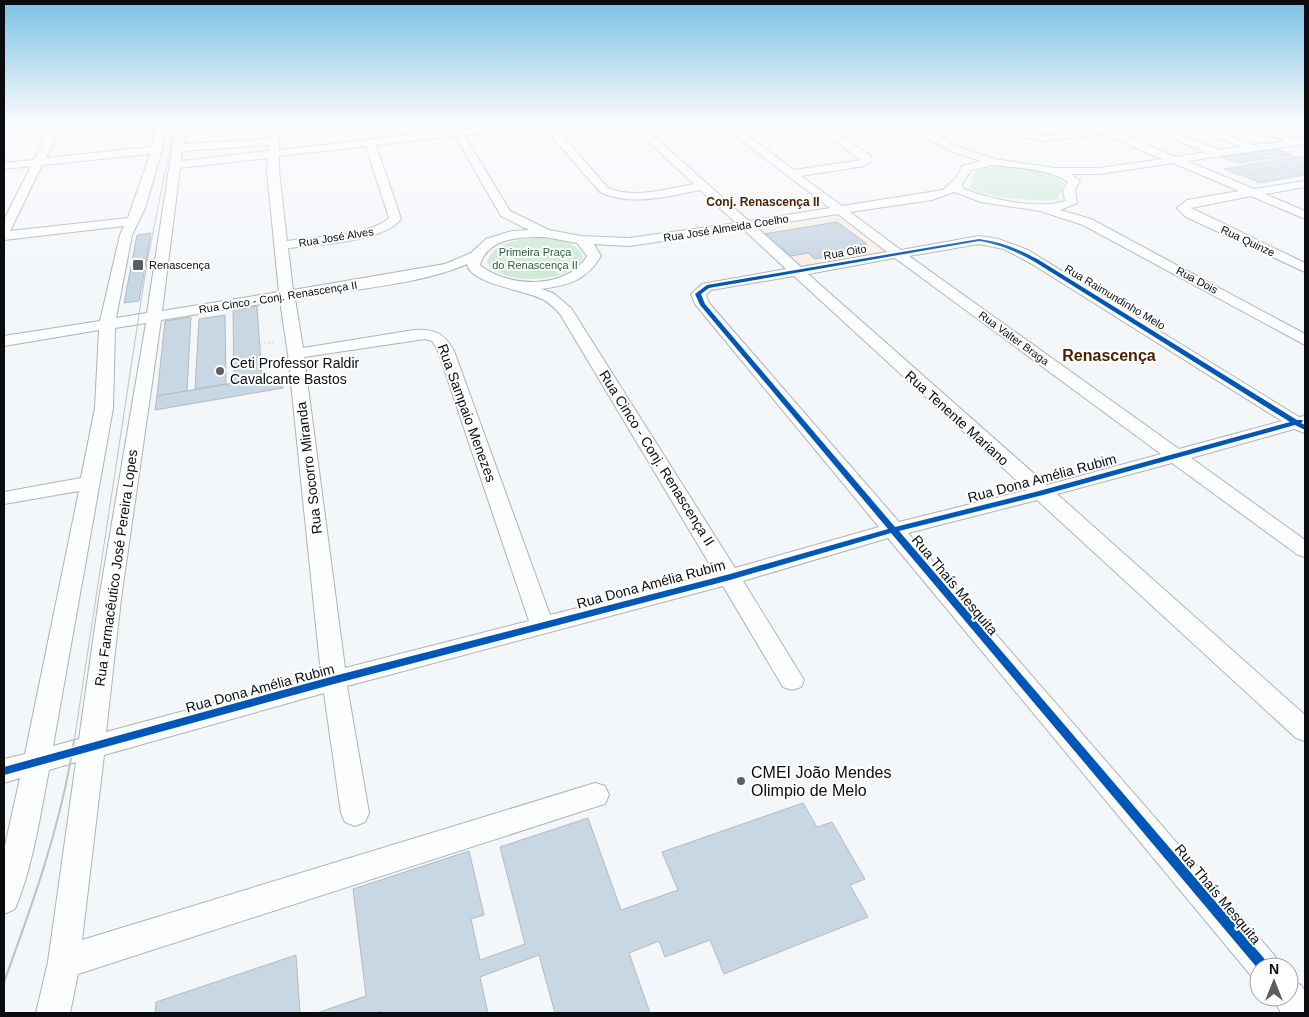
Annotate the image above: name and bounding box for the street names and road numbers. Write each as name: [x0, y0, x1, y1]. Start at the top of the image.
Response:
street label: Rua José Almeida Coelho: [663, 212, 789, 244]
street label: Rua Quinze: [1219, 223, 1277, 259]
street label: Rua José Alves: [298, 225, 375, 249]
street label: Rua Oito: [823, 242, 867, 262]
street label: Rua Raimundinho Melo: [1063, 262, 1167, 332]
street label: Rua Dois: [1174, 264, 1220, 296]
street label: Rua Cinco - Conj. Renascença II: [198, 279, 358, 315]
street label: Rua Valter Braga: [977, 309, 1052, 368]
street label: Rua Sampaio Menezes: [435, 342, 499, 484]
street label: Rua Cinco - Conj. Renascença II: [596, 367, 718, 549]
street label: Rua Tenente Mariano: [902, 367, 1012, 469]
street label: Rua Socorro Miranda: [293, 401, 325, 535]
street label: Rua Farmacêutico José Pereira Lopes: [91, 449, 141, 687]
street label: Rua Dona Amélia Rubim: [966, 450, 1118, 506]
street label: Rua Thaís Mesquita: [909, 532, 1001, 638]
street label: Rua Dona Amélia Rubim: [575, 556, 727, 612]
street label: Rua Dona Amélia Rubim: [184, 660, 336, 716]
street label: Rua Thaís Mesquita: [1172, 841, 1264, 947]

